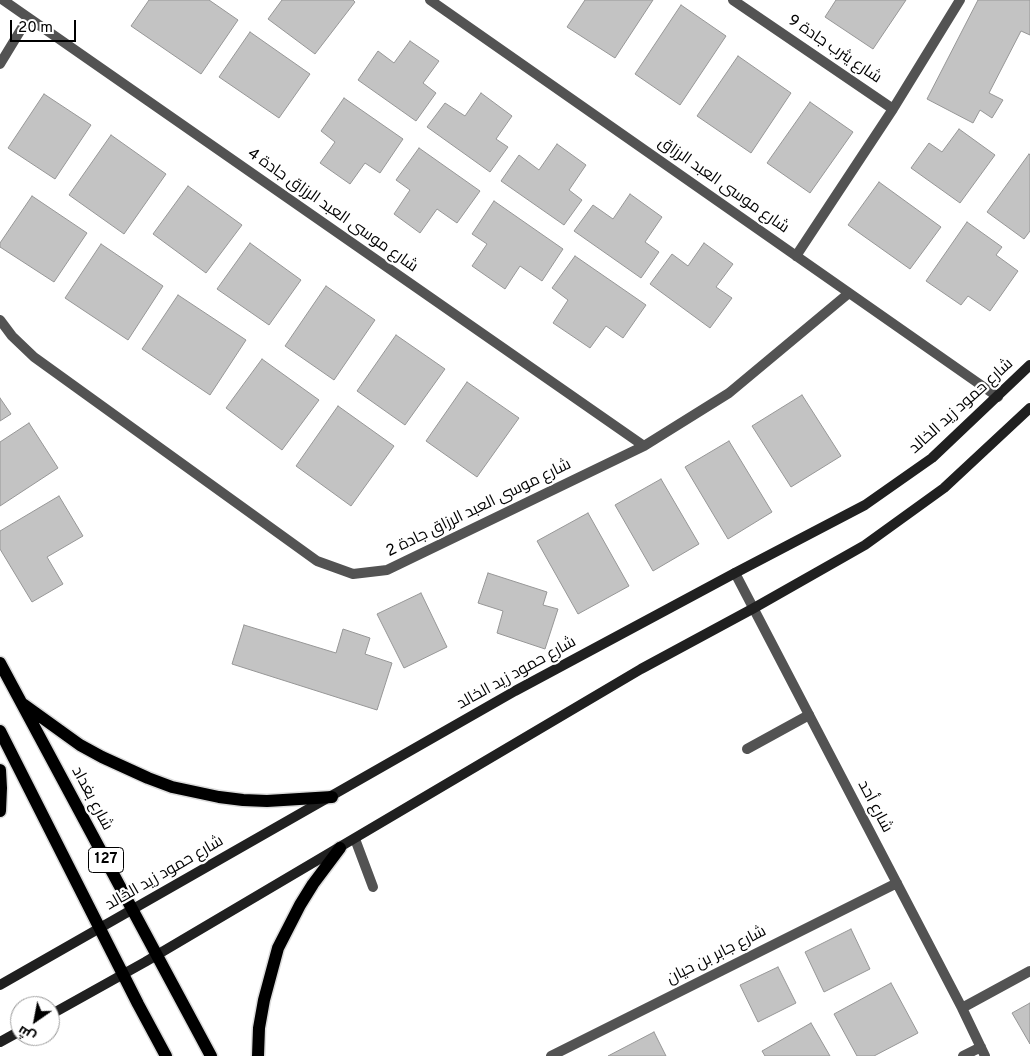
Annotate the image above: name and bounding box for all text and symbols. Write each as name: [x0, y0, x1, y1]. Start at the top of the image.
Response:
scale bar: [12, 10, 79, 42]
street label: شارع يثرب جادة 9: [783, 12, 885, 88]
text: 20 m: [18, 19, 53, 38]
street label: شارع موسى العبد الرزاق: [654, 134, 792, 238]
street label: شارع موسى العبد الرزاق جادة 4: [243, 145, 421, 277]
street label: شارع حمود زيد الخالد: [906, 355, 1018, 459]
street label: شارع موسى العبد الرزاق جادة 2: [383, 456, 575, 562]
street label: شارع حمود زيد الخالد: [454, 633, 580, 715]
street label: شارع بغداد: [66, 764, 116, 834]
street label: شارع أحد: [852, 778, 896, 836]
street label: شارع حمود زيد الخالد: [102, 832, 228, 916]
road number: 127: [88, 848, 124, 872]
street label: شارع جابر بن حيان: [664, 923, 770, 989]
north arrow: [10, 996, 60, 1046]
text: ش: [15, 1021, 39, 1045]

